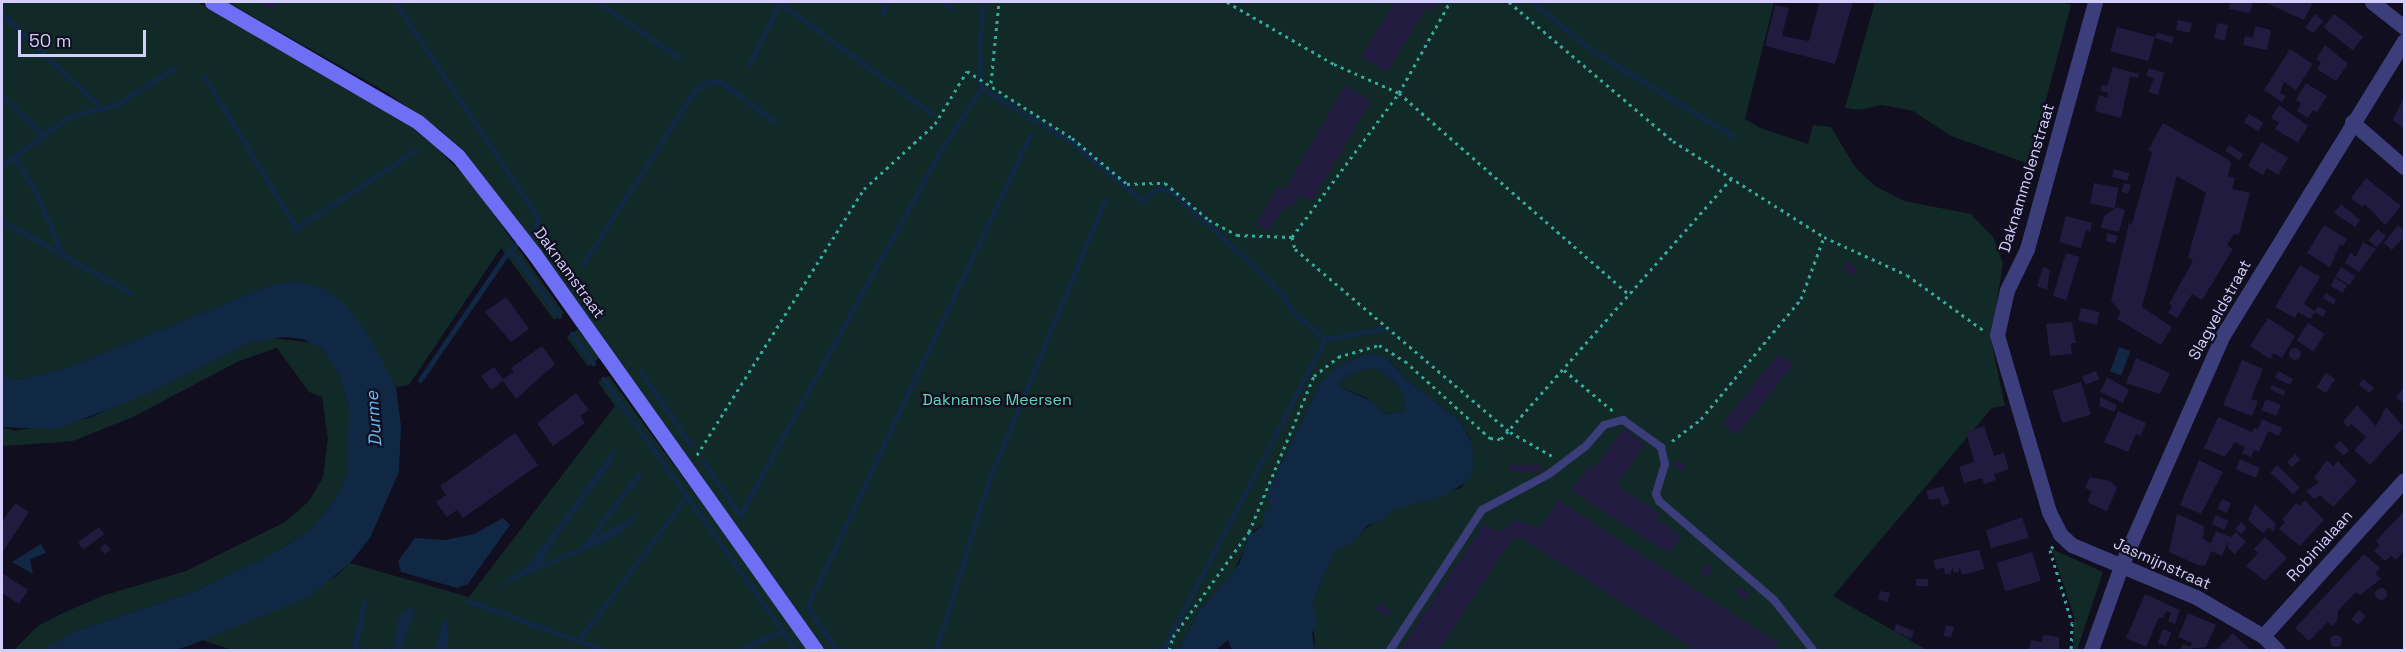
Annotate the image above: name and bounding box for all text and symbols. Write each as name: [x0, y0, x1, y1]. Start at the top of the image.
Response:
scale bar: [21, 18, 148, 56]
text: 50 m: [29, 29, 71, 52]
street label: Daknammolenstraat: [1995, 101, 2059, 255]
street label: Daknamstraat: [530, 224, 608, 322]
street label: Slagveldstraat: [2185, 257, 2255, 363]
water label: Durme: [361, 390, 387, 448]
park label: Daknamse Meersen: [922, 390, 1072, 410]
street label: Robinialaan: [2283, 506, 2357, 586]
street label: Jasmijnstraat: [2110, 534, 2214, 594]

